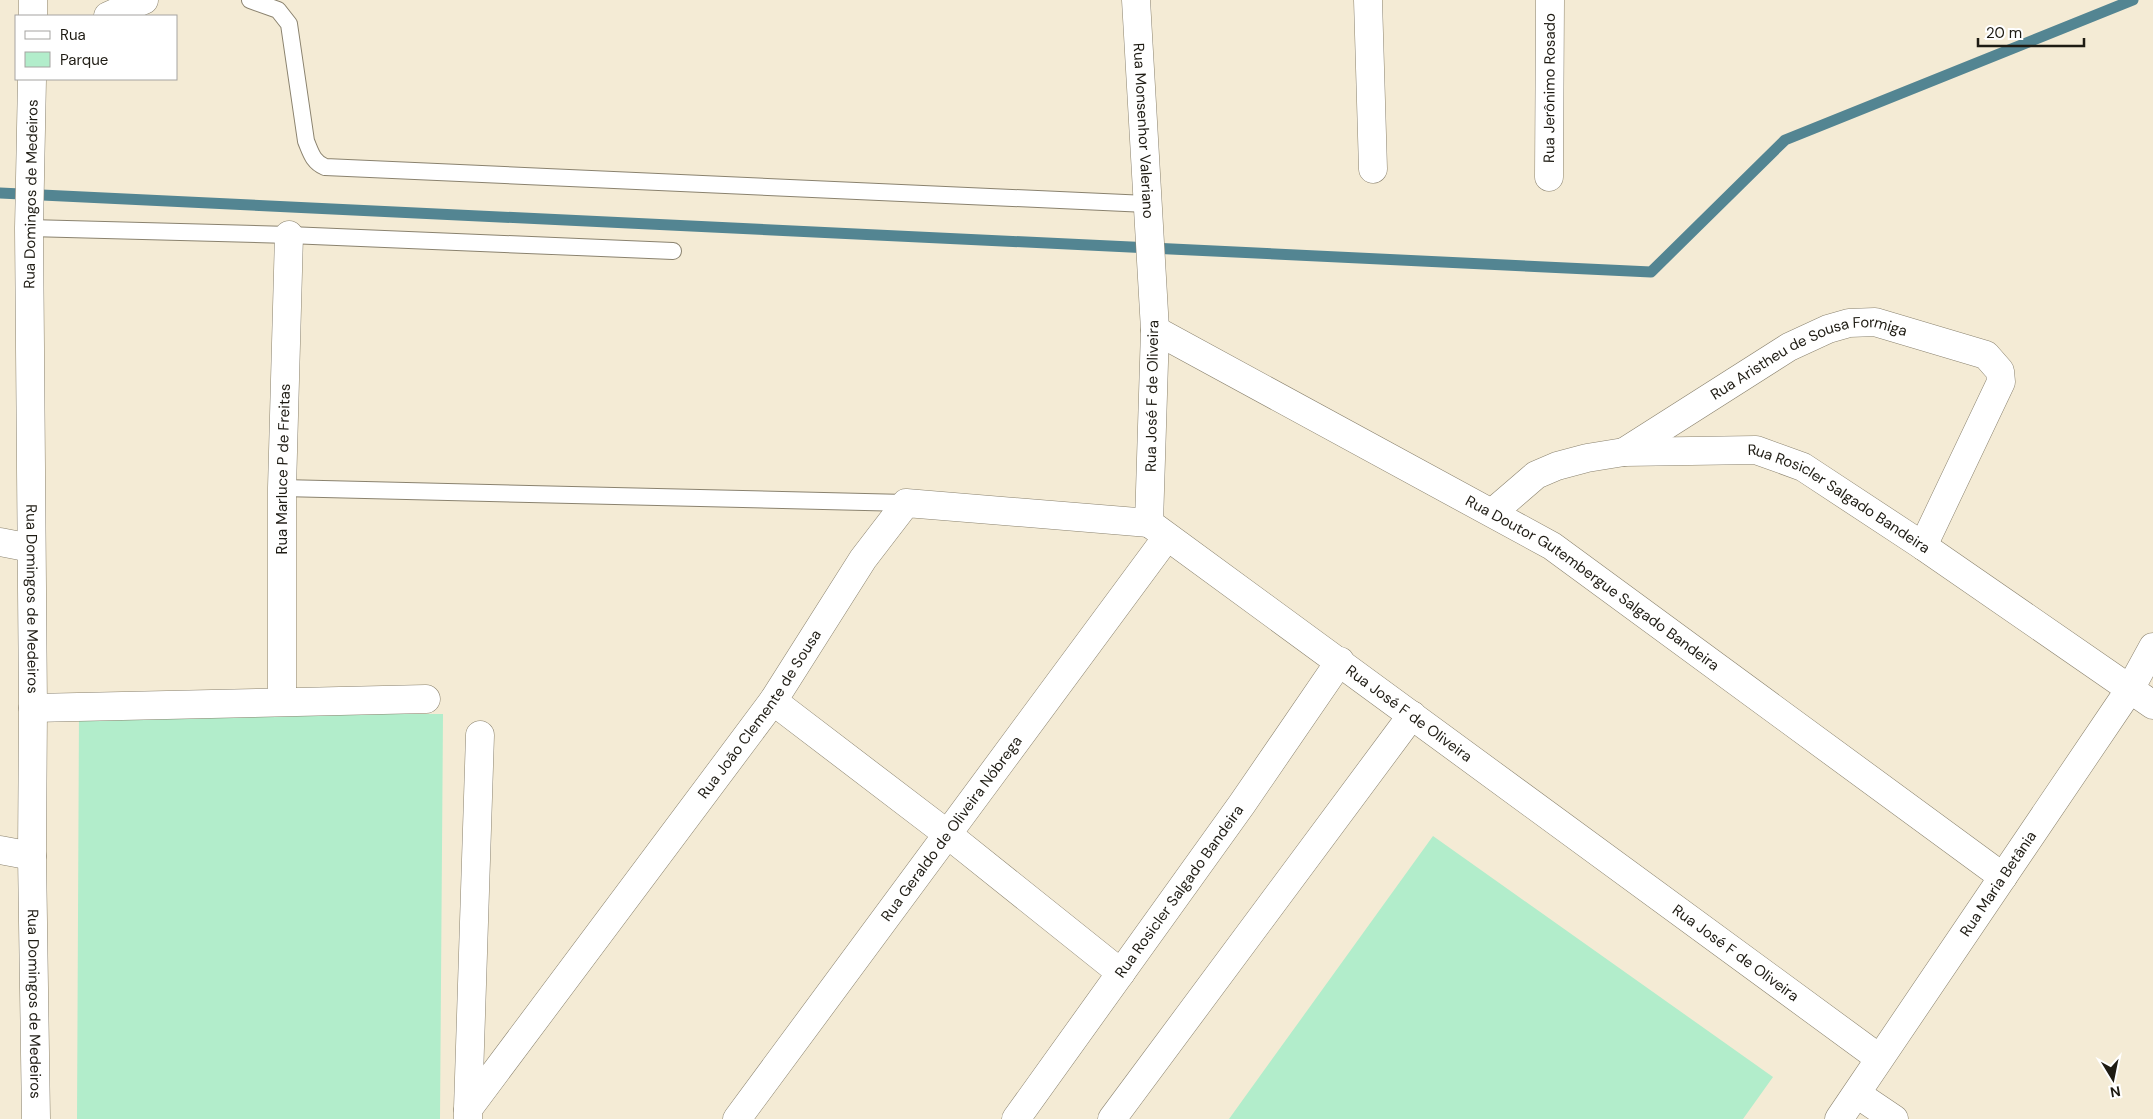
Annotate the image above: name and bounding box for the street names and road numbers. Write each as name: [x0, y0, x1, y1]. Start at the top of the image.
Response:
street label: Rua Jerônimo Rosado: [1539, 13, 1560, 163]
street label: Rua Monsenhor Valeriano: [1128, 42, 1159, 219]
street label: Rua Domingos de Medeiros: [19, 99, 43, 289]
street label: Rua Aristheu de Sousa Formiga: [1707, 312, 1910, 404]
street label: Rua José F de Oliveira: [1141, 320, 1163, 472]
street label: Rua Marluce P de Freitas: [272, 383, 295, 554]
street label: Rua Rosicler Salgado Bandeira: [1747, 440, 1934, 558]
street label: Rua Doutor Gutembergue Salgado Bandeira: [1462, 491, 1723, 675]
street label: Rua Domingos de Medeiros: [21, 504, 43, 694]
street label: Rua João Clemente de Sousa: [693, 626, 826, 803]
street label: Rua José F de Oliveira: [1342, 661, 1476, 767]
street label: Rua Geraldo de Oliveira Nóbrega: [876, 732, 1027, 925]
street label: Rua Rosicler Salgado Bandeira: [1110, 801, 1248, 982]
street label: Rua Maria Betânia: [1955, 827, 2041, 941]
street label: Rua José F de Oliveira: [1668, 900, 1803, 1006]
street label: Rua Domingos de Medeiros: [23, 909, 46, 1099]

